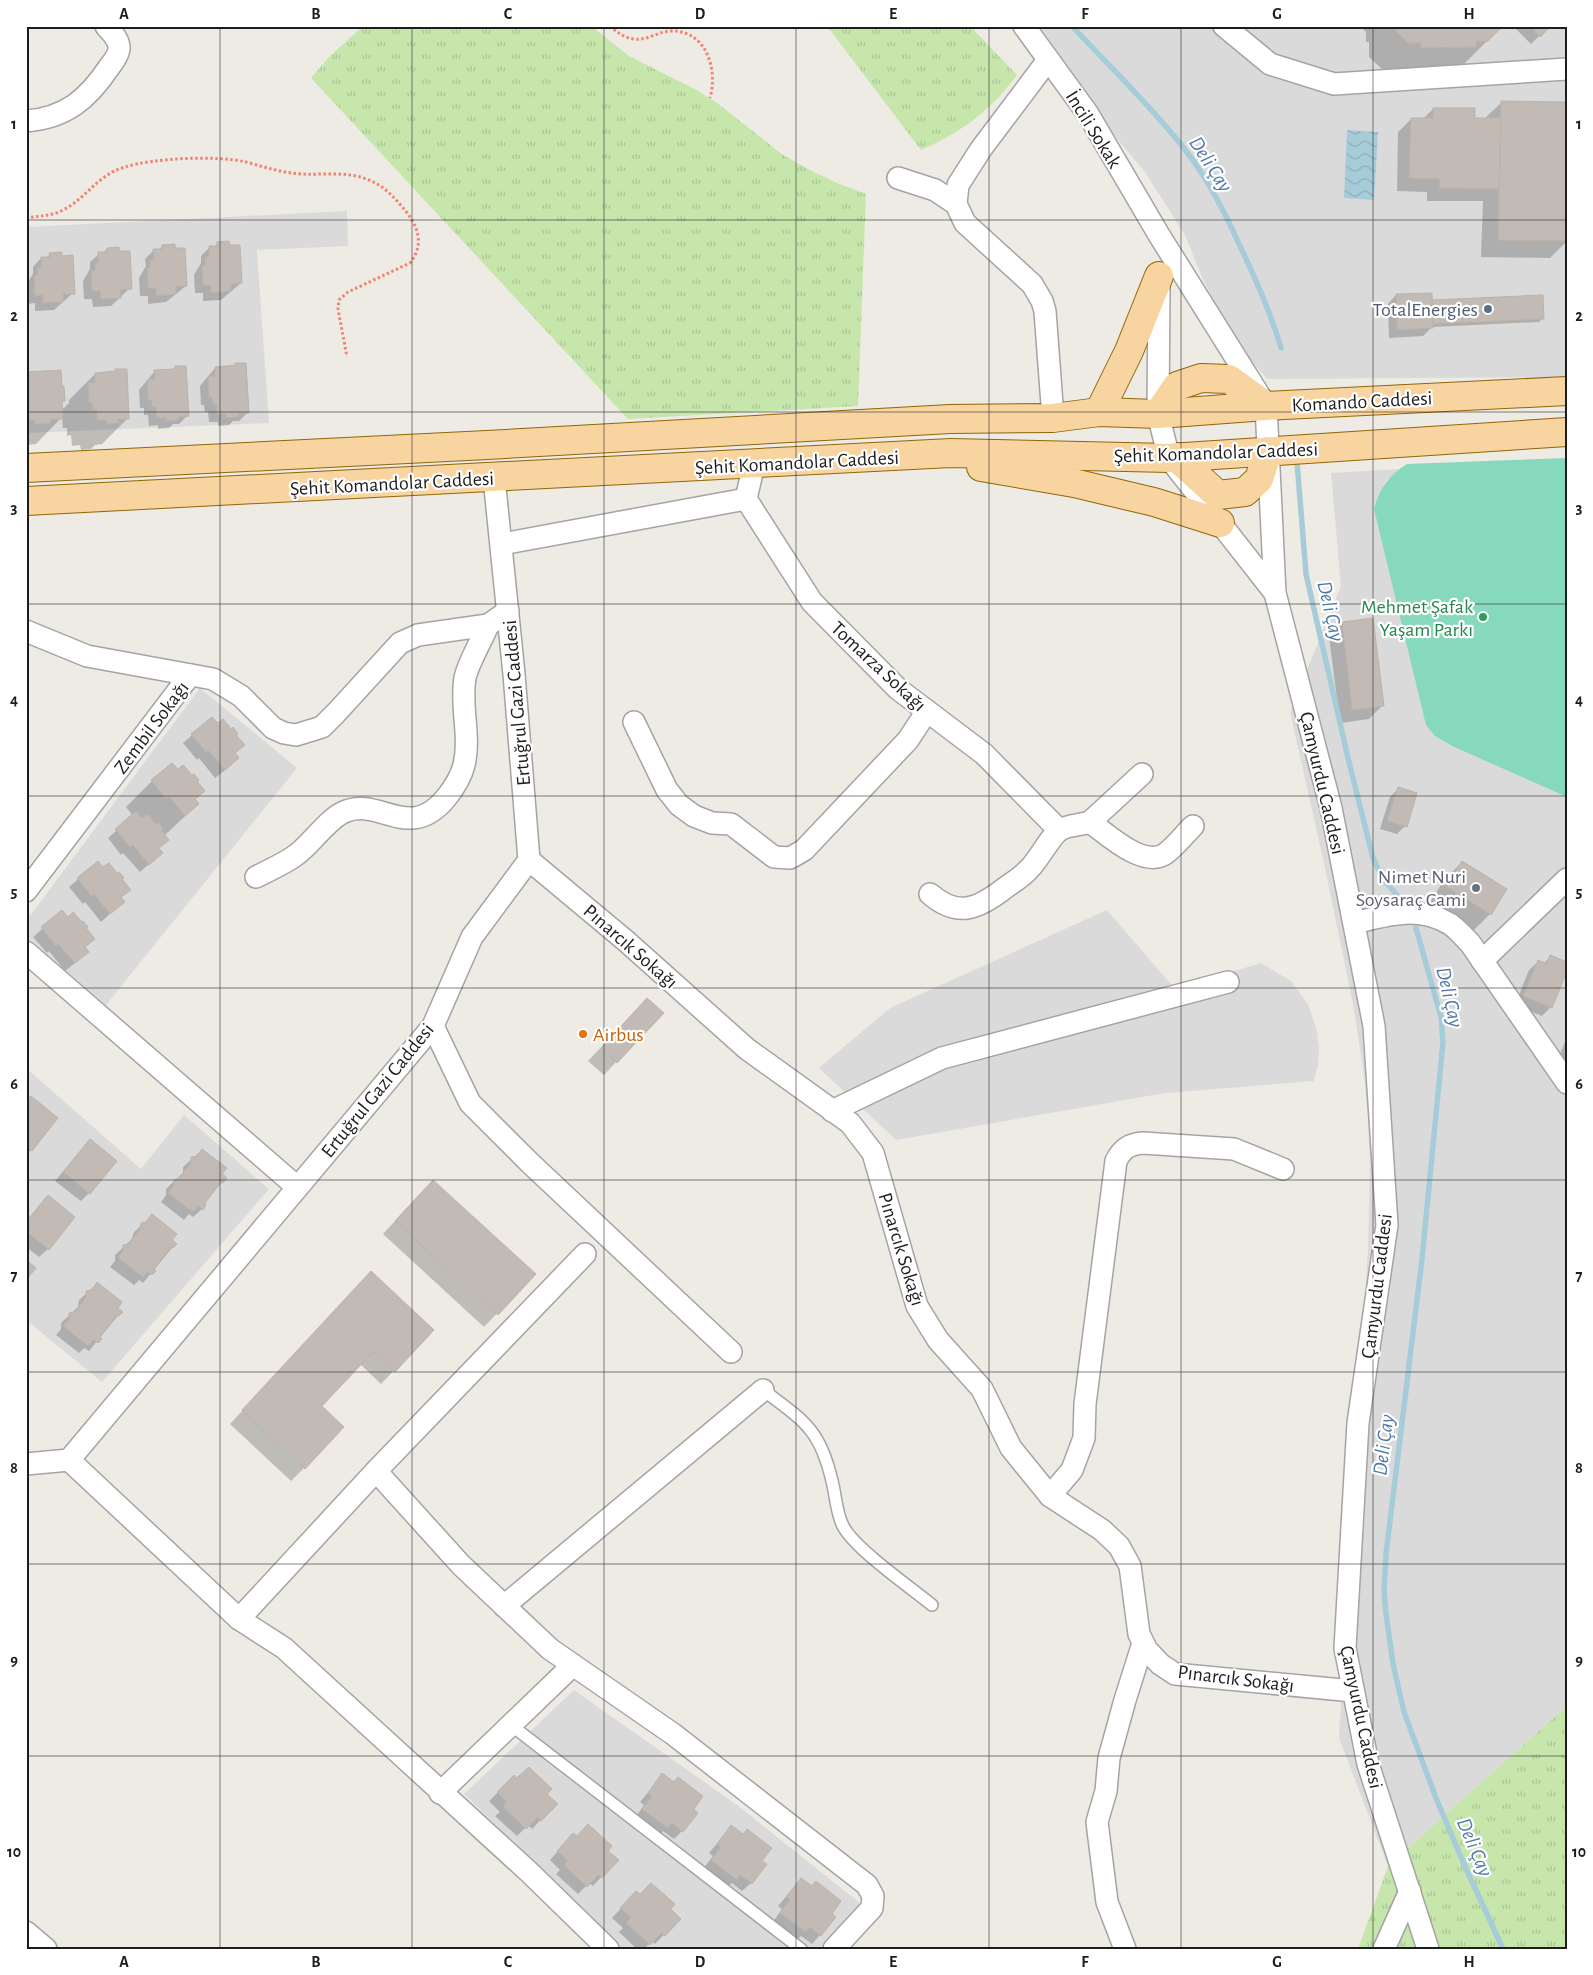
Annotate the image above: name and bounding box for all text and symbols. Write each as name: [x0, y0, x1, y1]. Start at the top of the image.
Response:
text: A: [119, 6, 129, 22]
text: B: [311, 6, 321, 22]
text: C: [504, 6, 513, 22]
text: D: [695, 6, 706, 22]
text: E: [889, 6, 897, 22]
text: F: [1081, 6, 1089, 22]
text: G: [1272, 6, 1282, 22]
text: H: [1463, 6, 1475, 22]
street label: İncili Sokak: [1062, 87, 1125, 172]
text: 1: [11, 116, 17, 132]
text: 1: [1576, 116, 1582, 132]
water label: Deli Çay: [1185, 133, 1236, 196]
place label: TotalEnergies: [1373, 300, 1478, 320]
marker: TotalEnergies: [1482, 303, 1494, 315]
text: 2: [10, 308, 18, 324]
text: 2: [1575, 308, 1583, 324]
street label: Komando Caddesi: [1291, 388, 1433, 416]
street label: Şehit Komandolar Caddesi: [1114, 439, 1319, 467]
street label: Şehit Komandolar Caddesi: [694, 448, 900, 478]
street label: Şehit Komandolar Caddesi: [289, 469, 495, 499]
text: 3: [11, 500, 18, 516]
text: 3: [1576, 500, 1583, 516]
water label: Deli Çay: [1313, 579, 1348, 644]
place label: Mehmet Şafak Yaşam Parkı: [1361, 597, 1473, 640]
marker: Mehmet Şafak Yaşam Parkı: [1477, 611, 1489, 623]
street label: Tomarza Sokağı: [827, 618, 930, 716]
street label: Ertuğrul Gazi Caddesi: [500, 619, 534, 787]
street label: Zembil Sokağı: [111, 678, 193, 778]
text: 4: [10, 692, 18, 708]
text: 4: [1575, 692, 1583, 708]
street label: Çamyurdu Caddesi: [1296, 710, 1348, 856]
place label: Nimet Nuri Soysaraç Cami: [1356, 867, 1466, 910]
marker: Nimet Nuri Soysaraç Cami: [1470, 882, 1482, 894]
text: 5: [11, 884, 18, 900]
text: 5: [1576, 884, 1583, 900]
street label: Pınarcık Sokağı: [579, 901, 681, 993]
water label: Deli Çay: [1432, 965, 1467, 1030]
street label: Ertuğrul Gazi Caddesi: [318, 1020, 438, 1162]
place label: Airbus: [593, 1025, 644, 1045]
marker: Airbus: [577, 1028, 589, 1040]
text: 6: [10, 1076, 18, 1092]
text: 6: [1575, 1076, 1583, 1092]
street label: Pınarcık Sokağı: [874, 1190, 928, 1308]
street label: Çamyurdu Caddesi: [1358, 1213, 1396, 1360]
text: 7: [11, 1268, 18, 1284]
text: 7: [1576, 1268, 1583, 1284]
water label: Deli Çay: [1369, 1413, 1398, 1477]
text: 8: [10, 1460, 18, 1476]
text: 8: [1575, 1460, 1583, 1476]
street label: Çamyurdu Caddesi: [1336, 1644, 1386, 1791]
text: 9: [10, 1652, 18, 1668]
text: 9: [1575, 1652, 1583, 1668]
street label: Pınarcık Sokağı: [1176, 1662, 1295, 1696]
water label: Deli Çay: [1453, 1815, 1496, 1880]
text: 10: [7, 1844, 21, 1860]
text: 10: [1572, 1844, 1586, 1860]
text: A: [119, 1954, 129, 1970]
text: B: [311, 1954, 321, 1970]
text: C: [504, 1954, 513, 1970]
text: D: [695, 1954, 706, 1970]
text: E: [889, 1954, 897, 1970]
text: F: [1081, 1954, 1089, 1970]
text: G: [1272, 1954, 1282, 1970]
text: H: [1463, 1954, 1475, 1970]

